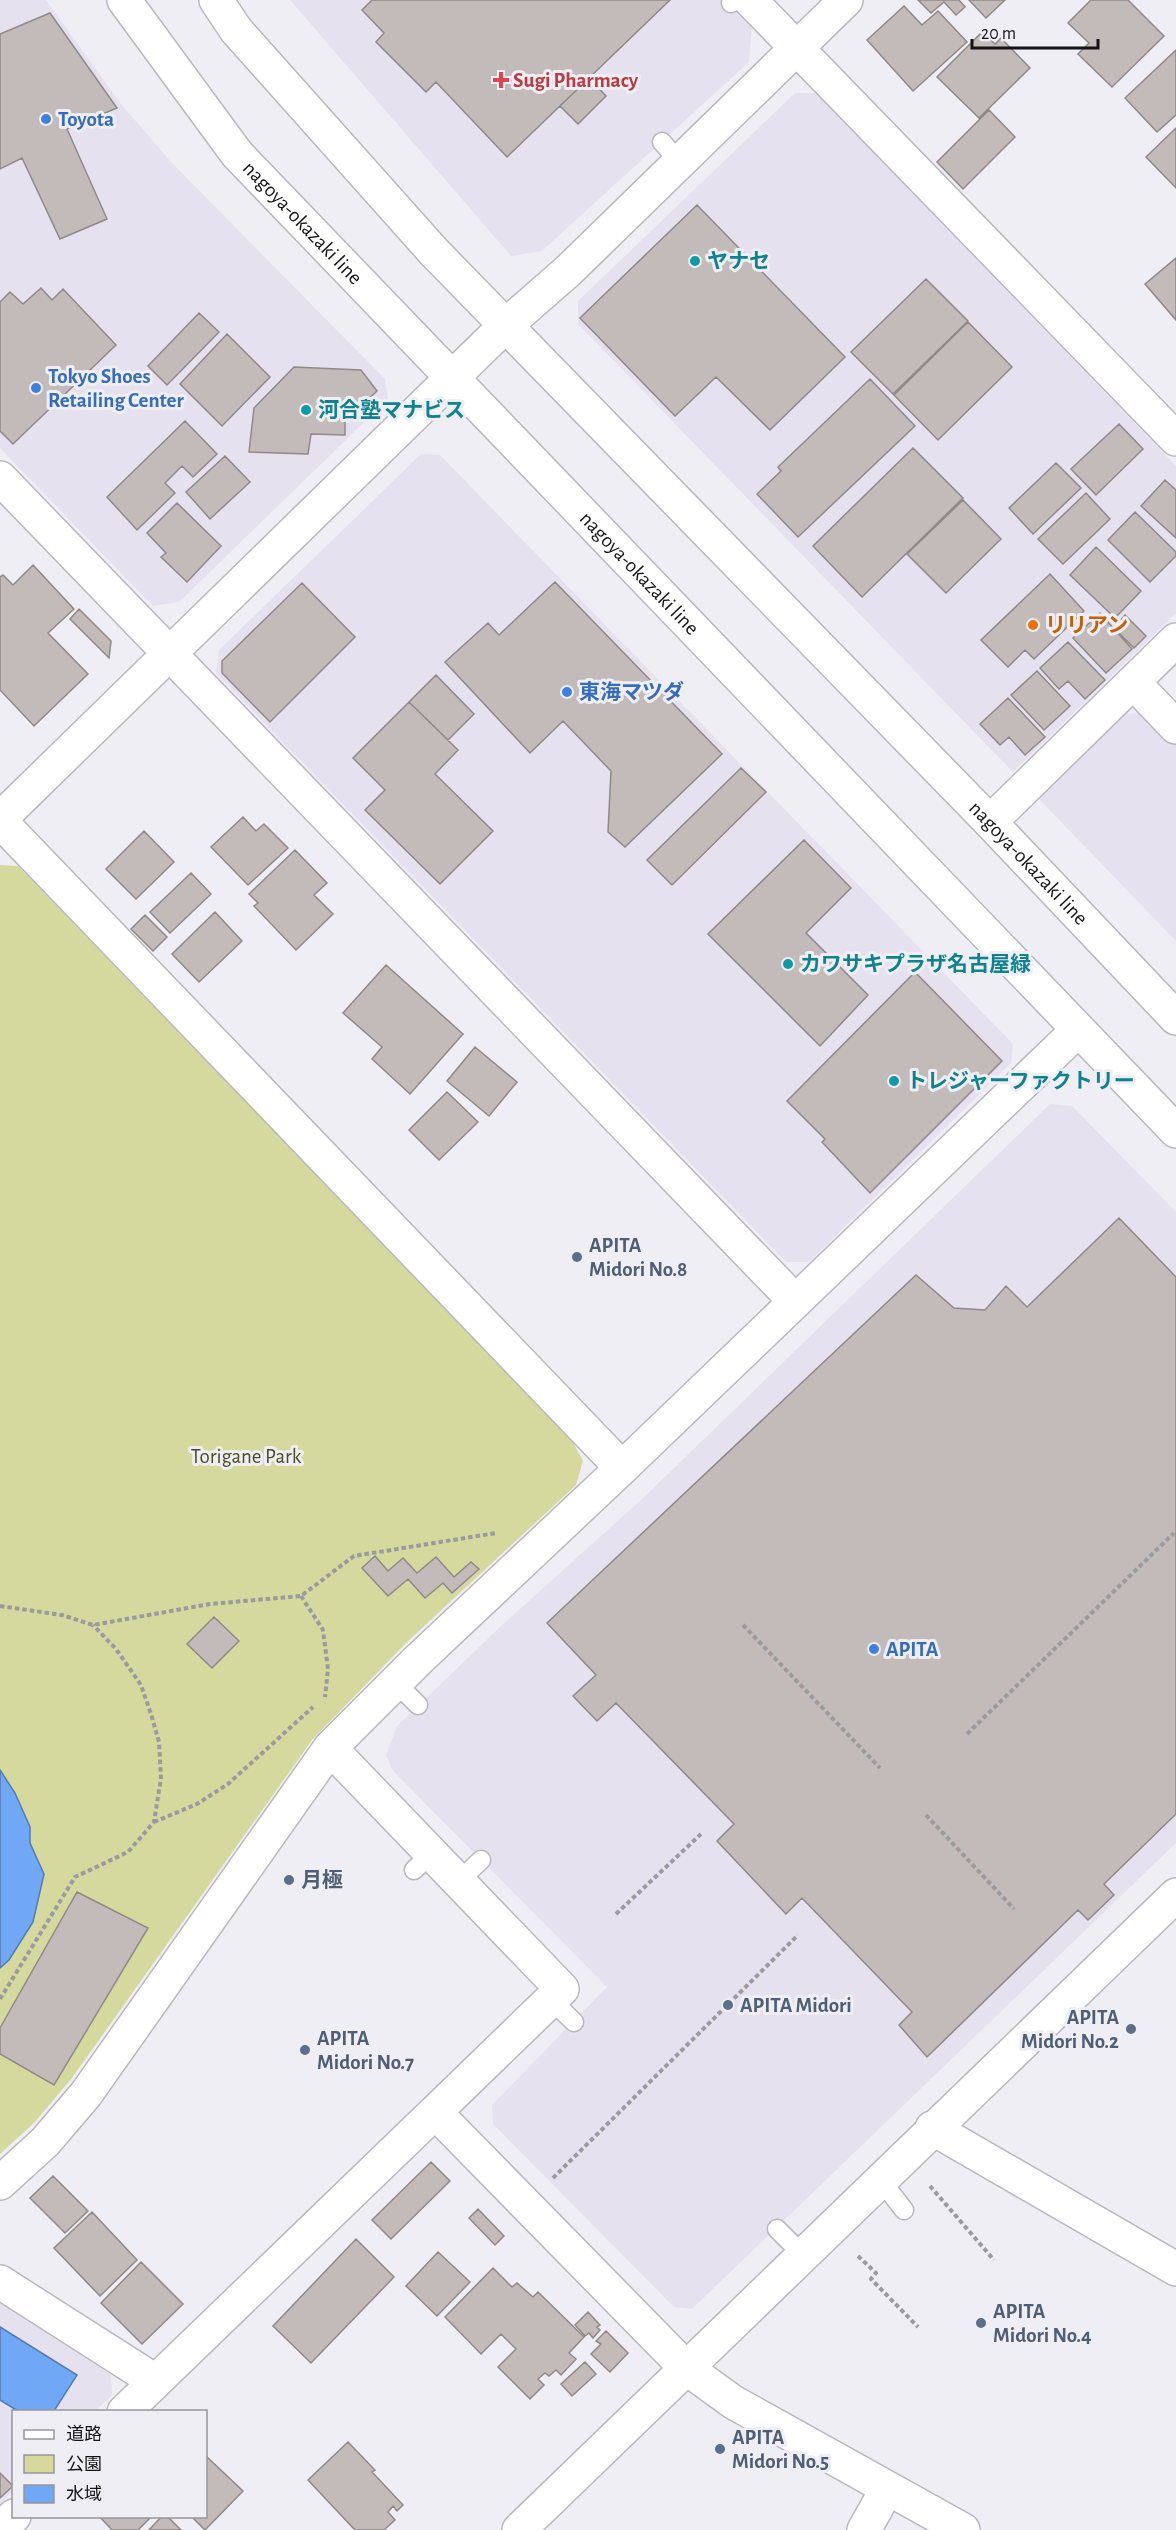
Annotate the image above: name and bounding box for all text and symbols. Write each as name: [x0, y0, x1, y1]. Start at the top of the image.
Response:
scale bar: [972, 12, 1098, 50]
text: 20 m: [981, 25, 1016, 43]
place label: Sugi Pharmacy: [513, 70, 639, 91]
marker: Sugi Pharmacy: [494, 73, 508, 87]
place label: Toyota: [58, 109, 114, 130]
marker: Toyota: [39, 112, 53, 126]
street label: nagoya-okazaki line: [239, 157, 367, 288]
place label: ヤナセ: [707, 250, 770, 272]
marker: ヤナセ: [688, 254, 702, 268]
place label: Tokyo Shoes Retailing Center: [48, 366, 184, 411]
marker: Tokyo Shoes Retailing Center: [29, 381, 43, 395]
place label: 河合塾マナビス: [318, 399, 465, 421]
marker: 河合塾マナビス: [299, 403, 313, 417]
street label: nagoya-okazaki line: [576, 507, 703, 639]
place label: リリアン: [1045, 615, 1128, 636]
marker: リリアン: [1026, 618, 1040, 632]
place label: 東海マツダ: [579, 680, 684, 703]
marker: 東海マツダ: [560, 685, 574, 699]
street label: nagoya-okazaki line: [965, 797, 1092, 929]
place label: カワサキプラザ名古屋緑: [800, 952, 1031, 975]
marker: カワサキプラザ名古屋緑: [781, 957, 795, 971]
place label: トレジャーファクトリー: [906, 1070, 1135, 1092]
marker: トレジャーファクトリー: [887, 1074, 901, 1088]
place label: APITA Midori No.8: [589, 1235, 687, 1280]
marker: APITA Midori No.8: [570, 1250, 584, 1264]
park label: Torigane Park: [191, 1446, 302, 1467]
place label: APITA: [886, 1639, 939, 1660]
marker: APITA: [867, 1642, 881, 1656]
place label: 月極: [301, 1869, 343, 1891]
marker: 月極: [282, 1873, 296, 1887]
place label: APITA Midori: [740, 1995, 852, 2016]
marker: APITA Midori: [721, 1998, 735, 2012]
place label: APITA Midori No.2: [1021, 2007, 1119, 2052]
marker: APITA Midori No.2: [1124, 2022, 1138, 2036]
place label: APITA Midori No.7: [317, 2028, 414, 2073]
marker: APITA Midori No.7: [298, 2043, 312, 2057]
place label: APITA Midori No.4: [993, 2301, 1092, 2346]
marker: APITA Midori No.4: [974, 2316, 988, 2330]
legend: [12, 2410, 207, 2518]
text: 道路: [66, 2424, 102, 2444]
place label: APITA Midori No.5: [732, 2427, 829, 2472]
marker: APITA Midori No.5: [713, 2442, 727, 2456]
text: 公園: [66, 2455, 102, 2474]
text: 水域: [66, 2485, 102, 2504]

